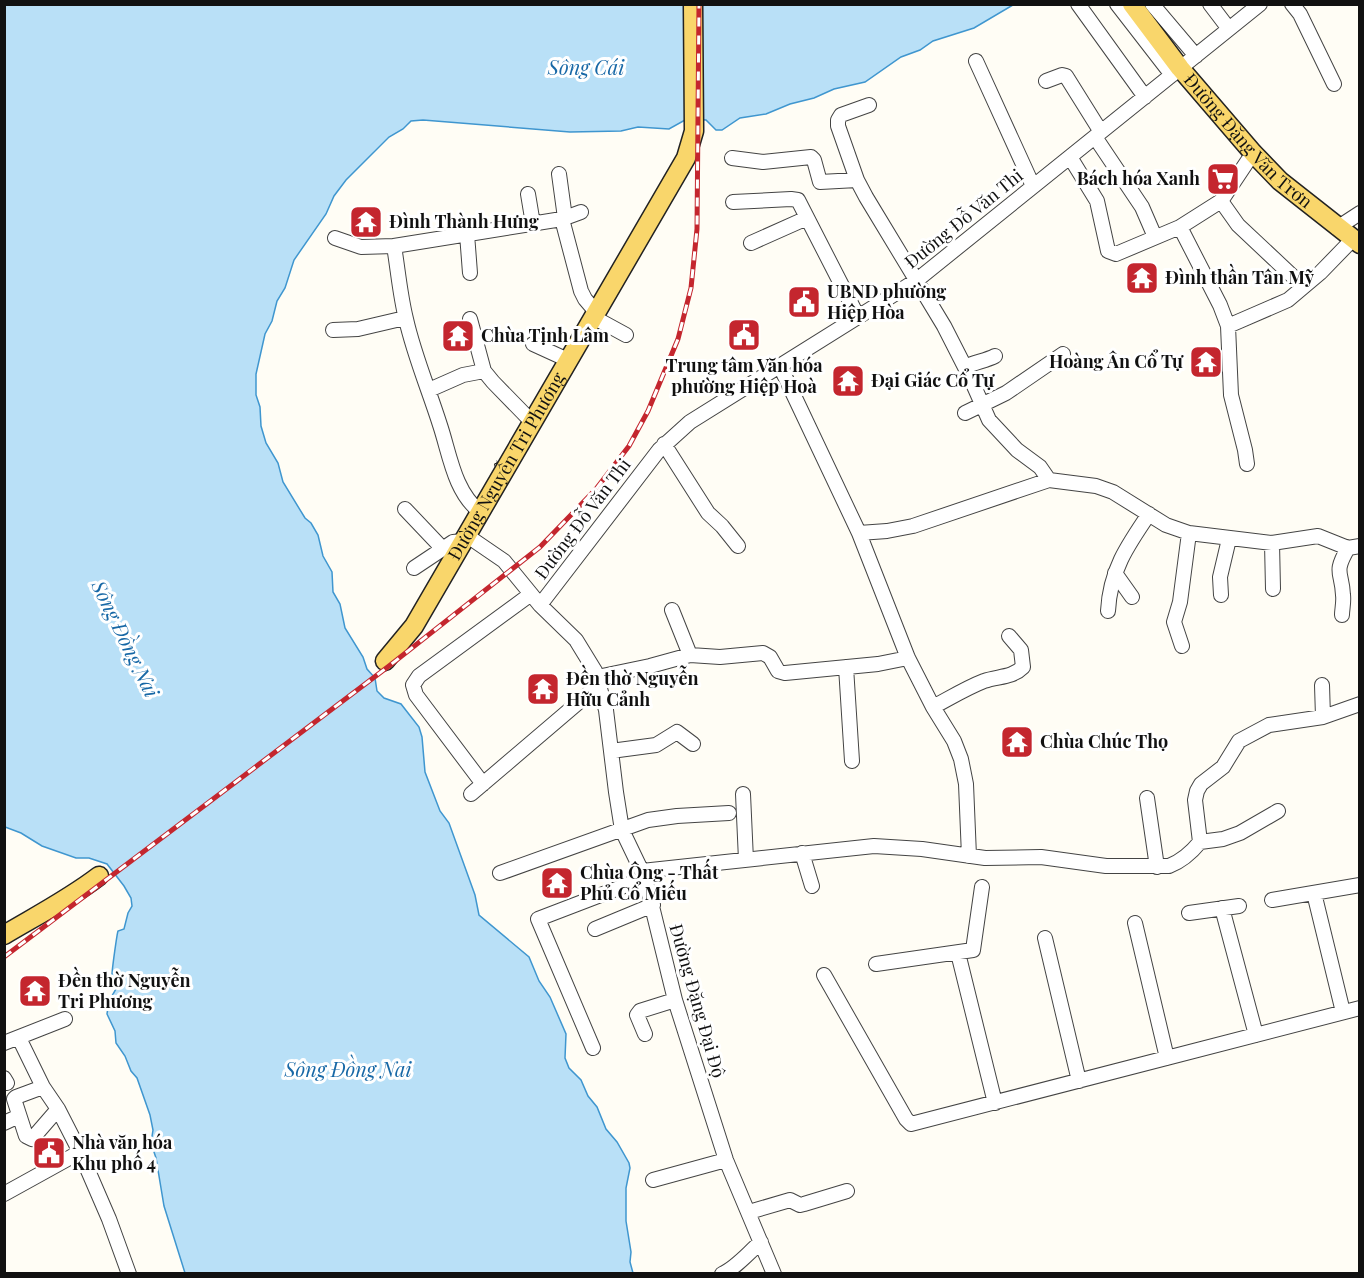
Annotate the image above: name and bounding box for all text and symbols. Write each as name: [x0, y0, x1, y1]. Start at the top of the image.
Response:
water label: Sông Cái: [547, 53, 625, 80]
street label: Đường Đặng Văn Trơn: [1179, 68, 1318, 213]
supermarket icon: Bách hóa Xanh: [1205, 161, 1241, 197]
street label: Đường Đỗ Văn Thi: [899, 163, 1027, 273]
place label: Bách hóa Xanh: [1077, 166, 1200, 190]
temple icon: Đình Thành Hưng: [348, 204, 384, 240]
place label: Đình Thành Hưng: [389, 209, 539, 233]
temple icon: Đình thần Tân Mỹ: [1124, 260, 1160, 296]
place label: Đình thần Tân Mỹ: [1165, 263, 1315, 289]
place label: UBND phường Hiệp Hòa: [827, 279, 946, 324]
public building icon: UBND phường Hiệp Hòa: [786, 284, 822, 320]
public building icon: Trung tâm Văn hóa phường Hiệp Hoà: [726, 317, 762, 353]
temple icon: Chùa Tịnh Lâm: [440, 318, 476, 354]
place label: Chùa Tịnh Lâm: [481, 323, 610, 347]
temple icon: Hoàng Ân Cổ Tự: [1188, 344, 1224, 380]
place label: Hoàng Ân Cổ Tự: [1049, 349, 1184, 373]
place label: Trung tâm Văn hóa phường Hiệp Hoà: [665, 353, 823, 398]
temple icon: Đại Giác Cổ Tự: [830, 363, 866, 399]
street label: Đường Nguyễn Tri Phương: [442, 367, 570, 564]
place label: Đại Giác Cổ Tự: [871, 368, 995, 392]
street label: Đường Đỗ Văn Thi: [529, 453, 636, 584]
water label: Sông Đồng Nai: [86, 574, 168, 702]
place label: Đền thờ Nguyễn Hữu Cảnh: [566, 664, 699, 711]
temple icon: Đền thờ Nguyễn Hữu Cảnh: [525, 671, 561, 707]
temple icon: Chùa Chúc Thọ: [999, 724, 1035, 760]
place label: Chùa Chúc Thọ: [1040, 729, 1168, 753]
place label: Chùa Ông - Thất Phủ Cổ Miếu: [580, 858, 719, 905]
temple icon: Chùa Ông - Thất Phủ Cổ Miếu: [539, 865, 575, 901]
street label: Đường Đặng Đại Độ: [665, 921, 731, 1081]
place label: Đền thờ Nguyễn Tri Phương: [58, 966, 191, 1013]
temple icon: Đền thờ Nguyễn Tri Phương: [17, 973, 53, 1009]
water label: Sông Đồng Nai: [283, 1054, 412, 1082]
place label: Nhà văn hóa Khu phố 4: [72, 1130, 173, 1175]
public building icon: Nhà văn hóa Khu phố 4: [31, 1135, 67, 1171]

